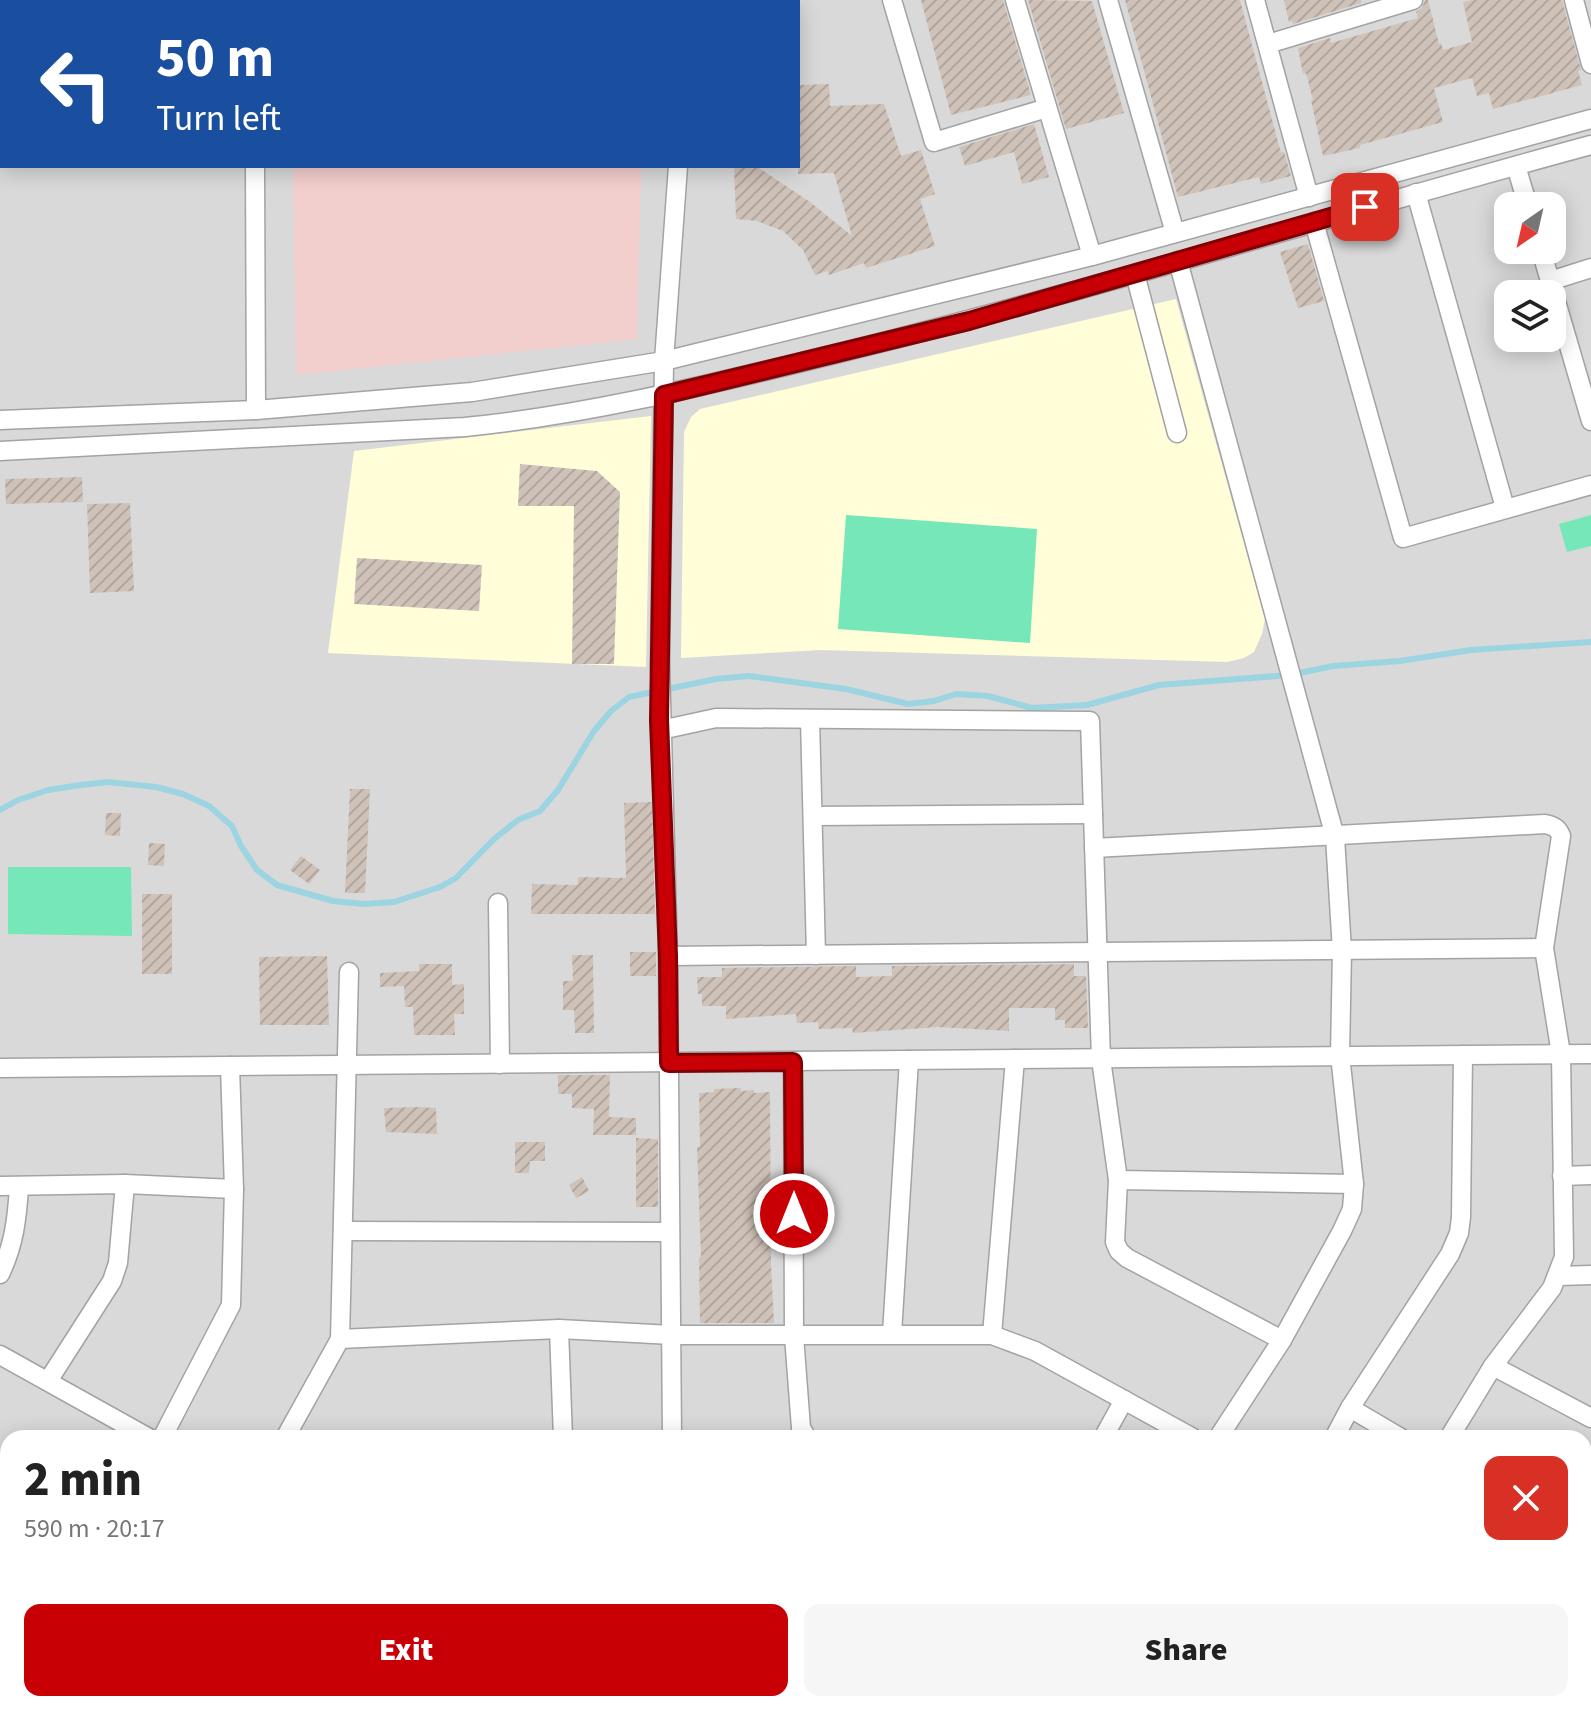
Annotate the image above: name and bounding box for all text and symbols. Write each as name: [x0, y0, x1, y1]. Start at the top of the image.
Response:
text: 50 m: [156, 19, 274, 98]
icon: left: [24, 32, 128, 136]
text: Turn left: [156, 93, 281, 144]
pin: [1331, 173, 1399, 241]
icon: arrive: [1343, 185, 1387, 229]
north arrow: [1494, 192, 1566, 264]
map controls: [1494, 192, 1566, 352]
button: layers: [1494, 280, 1566, 352]
position arrow: [752, 1172, 836, 1256]
text: 2 min: [24, 1446, 142, 1514]
button: close: [1484, 1456, 1568, 1540]
text: 590 m · 20:17: [24, 1510, 165, 1547]
button: Exit: [24, 1604, 788, 1696]
button: Share: [804, 1604, 1568, 1696]

